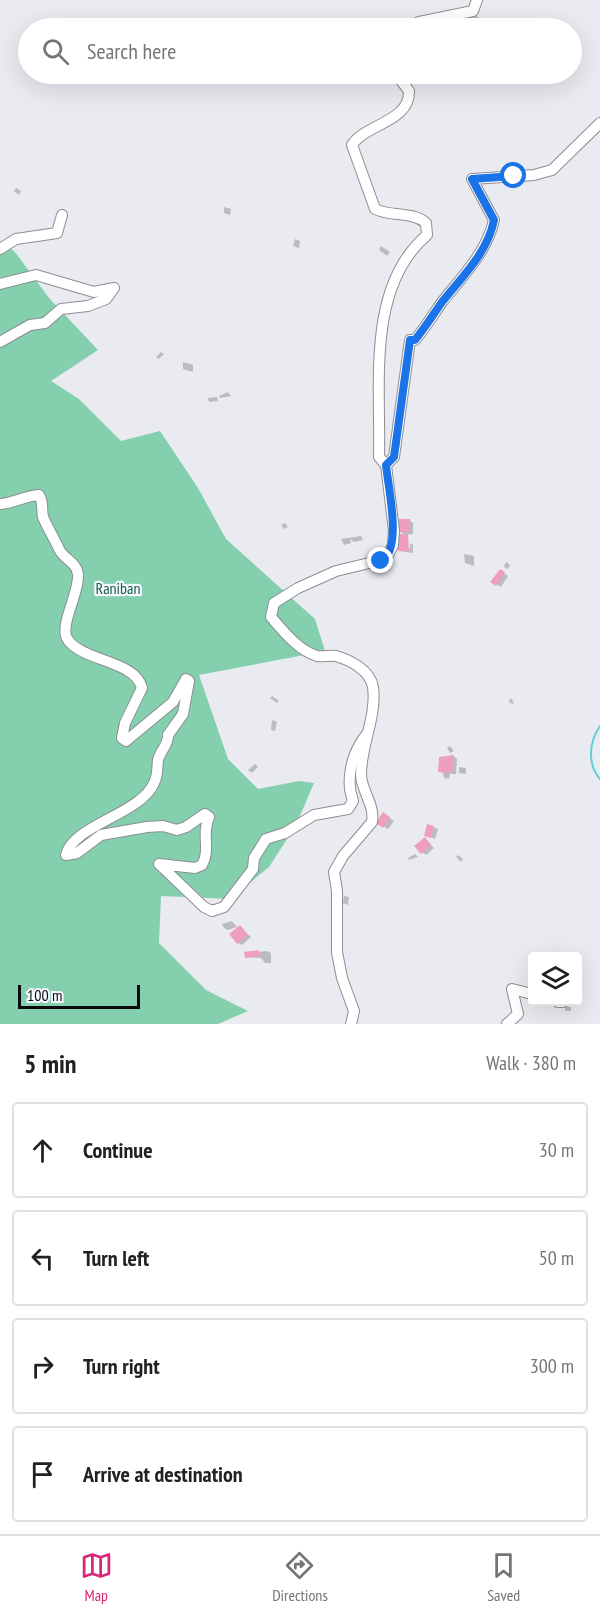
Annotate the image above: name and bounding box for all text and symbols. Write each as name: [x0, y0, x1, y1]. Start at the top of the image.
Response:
search box: [18, 18, 582, 84]
icon: search: [39, 35, 72, 68]
text: Search here: [87, 37, 176, 65]
route start: [500, 162, 526, 188]
route end: [367, 547, 393, 573]
park label: Raniban: [96, 578, 140, 598]
map controls: [528, 952, 582, 1006]
button: layers: [528, 952, 582, 1006]
scale bar: [18, 982, 140, 1010]
text: 100 m: [27, 985, 62, 1005]
text: 5 min: [24, 1047, 77, 1080]
text: Walk · 380 m: [486, 1050, 576, 1076]
icon: ahead: [26, 1134, 59, 1167]
text: Continue: [83, 1136, 153, 1164]
text: 30 m: [539, 1137, 574, 1163]
icon: left: [26, 1242, 59, 1275]
text: Turn left: [83, 1244, 149, 1272]
text: 50 m: [539, 1245, 574, 1271]
icon: right: [26, 1350, 59, 1383]
text: Turn right: [83, 1352, 160, 1380]
text: 300 m: [530, 1353, 574, 1379]
icon: arrive: [26, 1458, 59, 1491]
text: Arrive at destination: [83, 1460, 243, 1488]
tab: Map: [80, 1549, 113, 1605]
tab: Directions: [272, 1549, 328, 1605]
tab: Saved: [487, 1549, 520, 1605]

